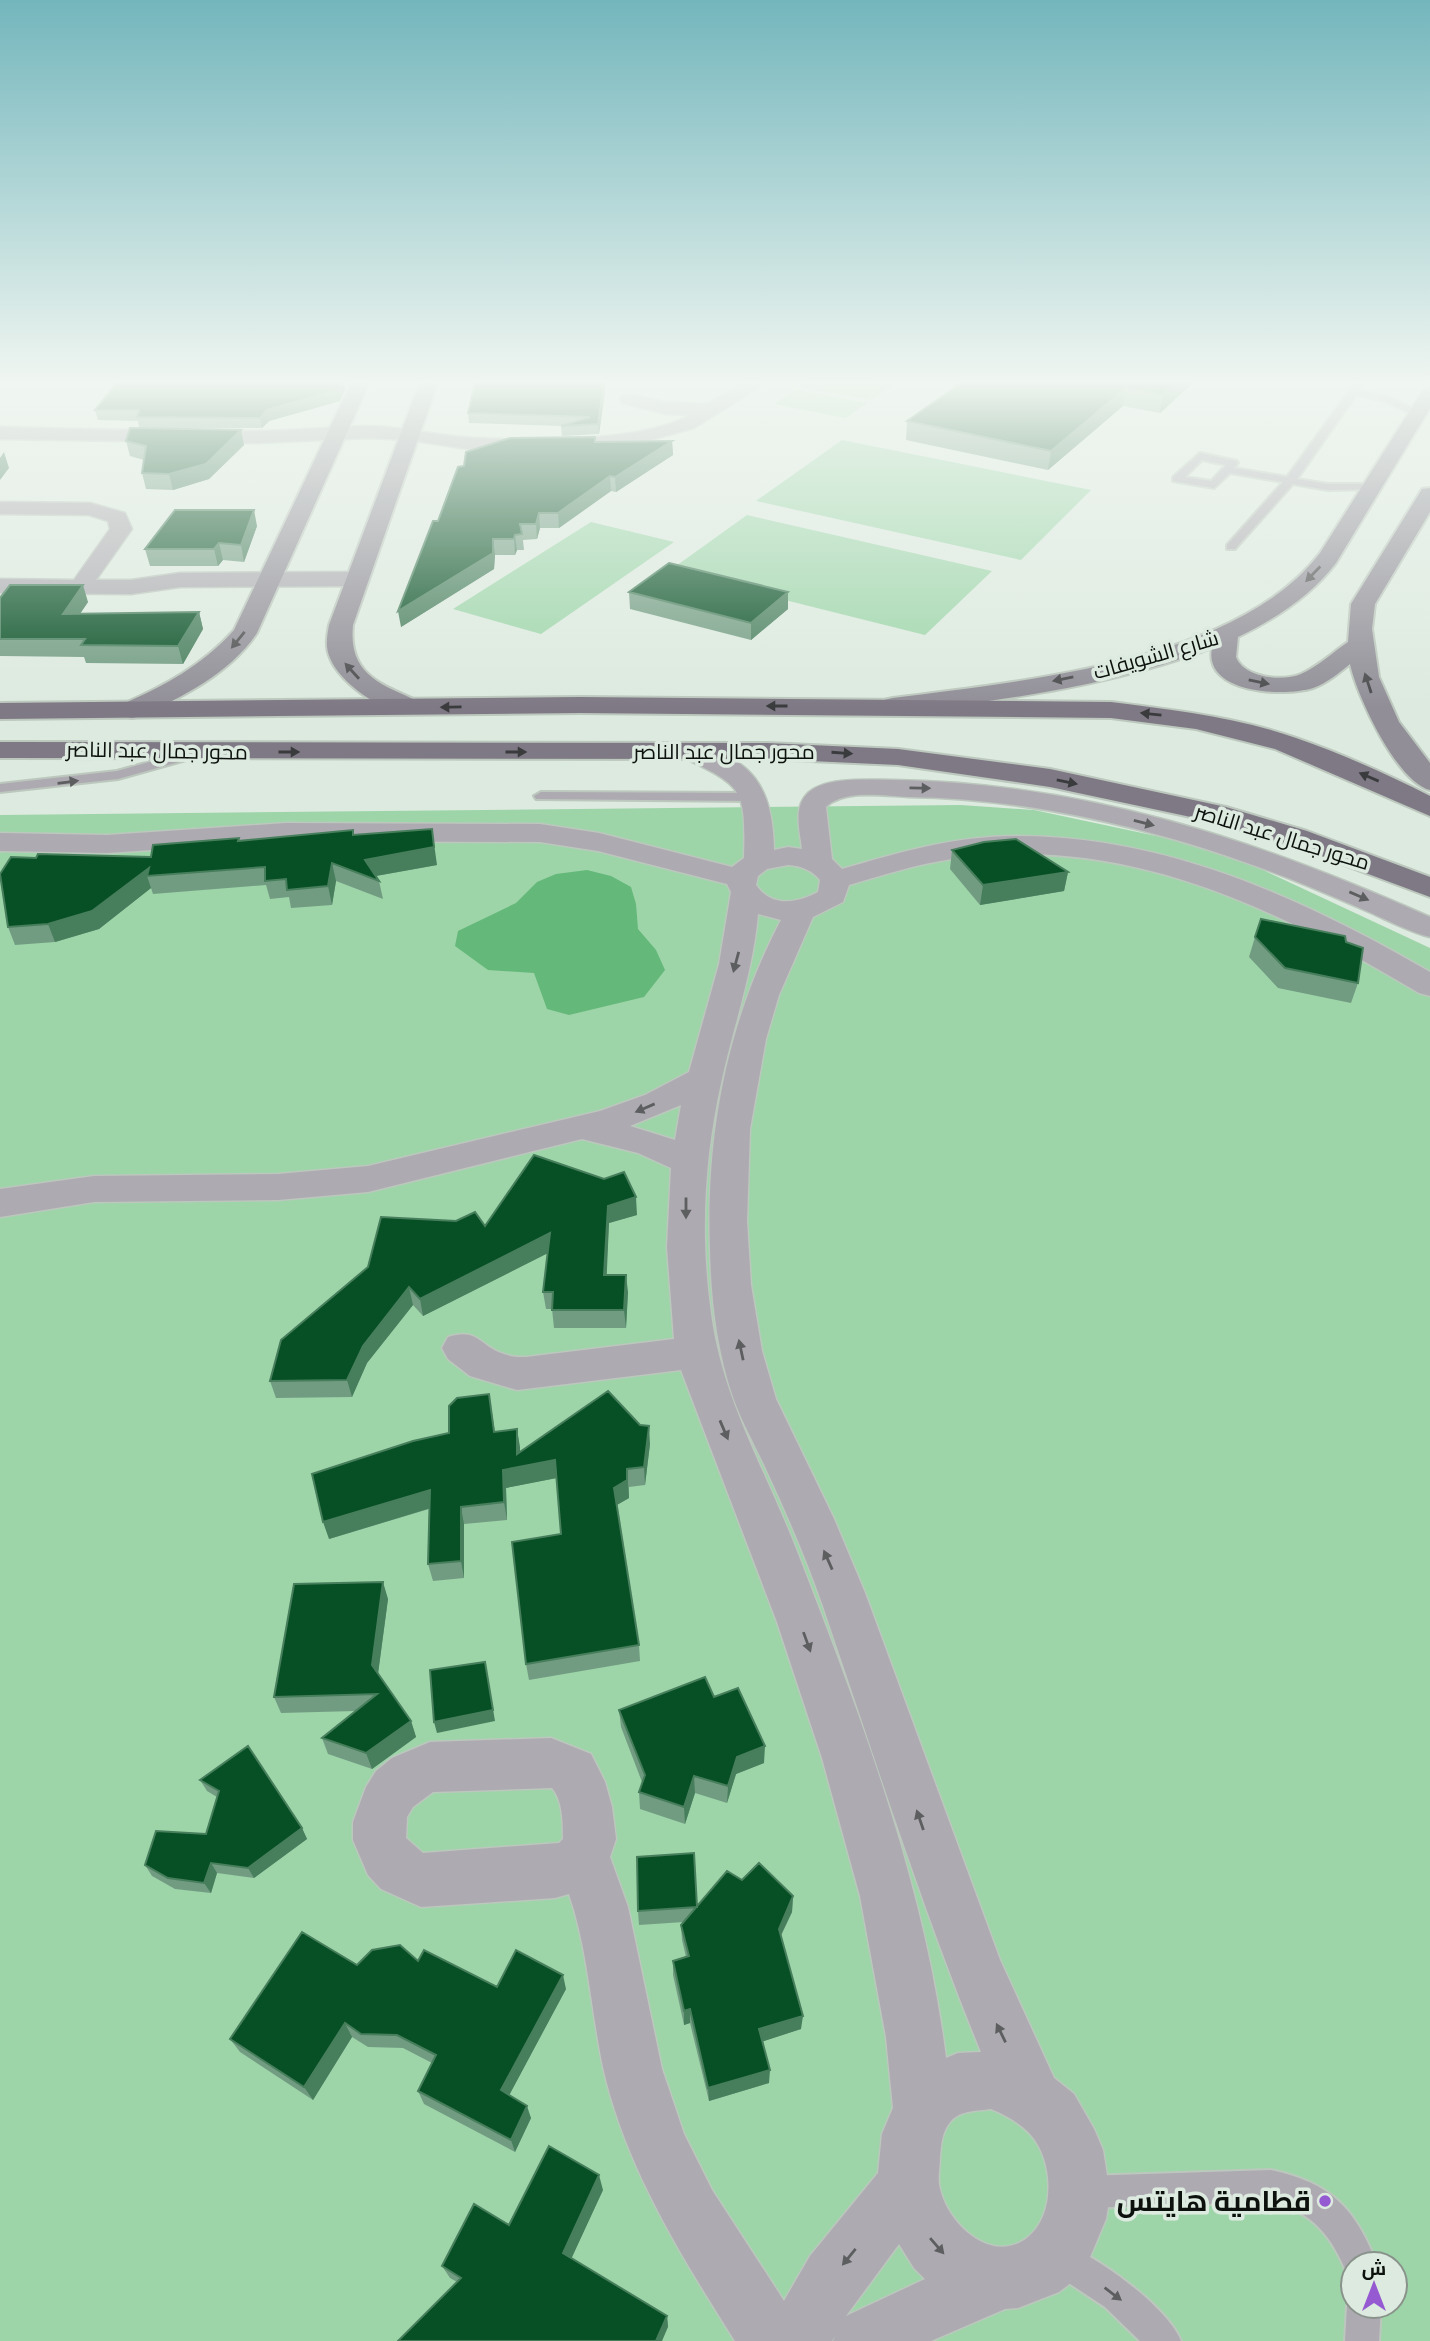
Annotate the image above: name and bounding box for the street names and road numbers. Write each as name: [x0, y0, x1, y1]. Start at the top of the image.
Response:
street label: شارع الشويفات: [1090, 625, 1222, 686]
street label: محور جمال عبد الناصر: [65, 736, 248, 766]
street label: محور جمال عبد الناصر: [632, 739, 815, 765]
street label: محور جمال عبد الناصر: [1190, 798, 1373, 876]

